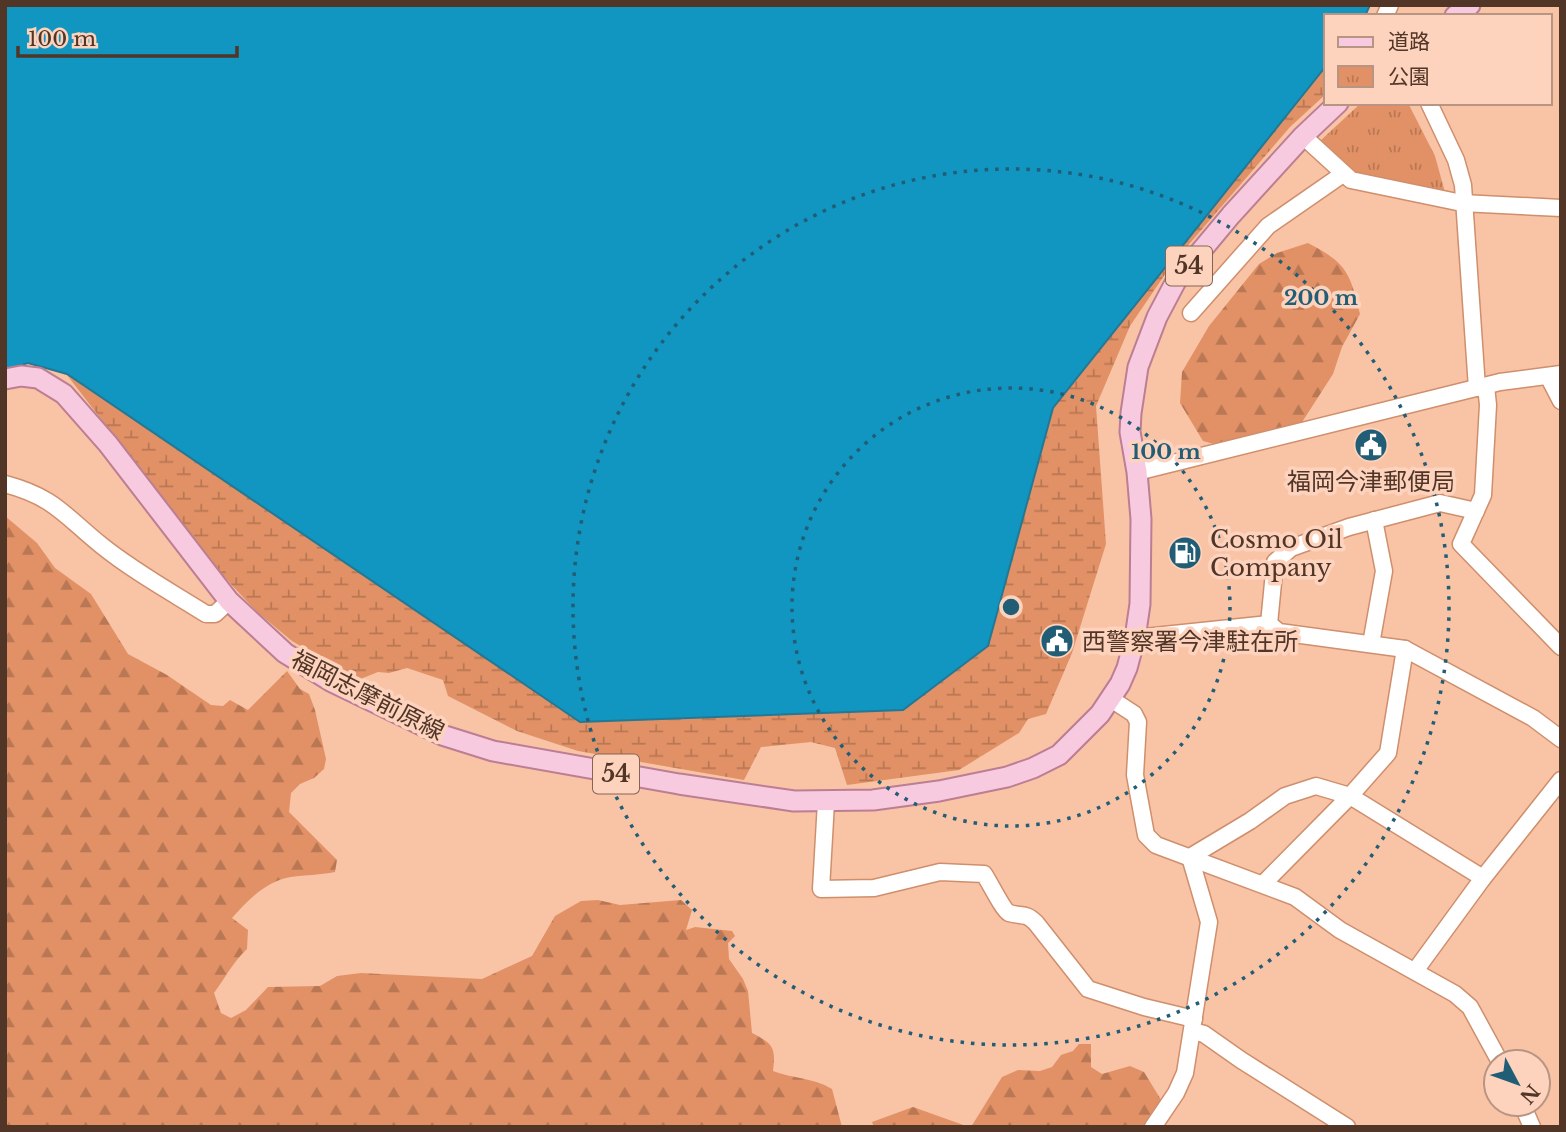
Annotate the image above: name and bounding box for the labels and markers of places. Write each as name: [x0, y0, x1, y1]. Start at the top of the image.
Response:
public building icon: 福岡今津郵便局: [1352, 426, 1390, 464]
place label: 福岡今津郵便局: [1287, 467, 1455, 496]
place label: Cosmo Oil Company: [1210, 525, 1343, 582]
fuel station icon: Cosmo Oil Company: [1166, 534, 1204, 572]
centre of rings: [999, 595, 1023, 619]
public building icon: 西警察署今津駐在所: [1038, 622, 1076, 660]
place label: 西警察署今津駐在所: [1082, 627, 1298, 656]

